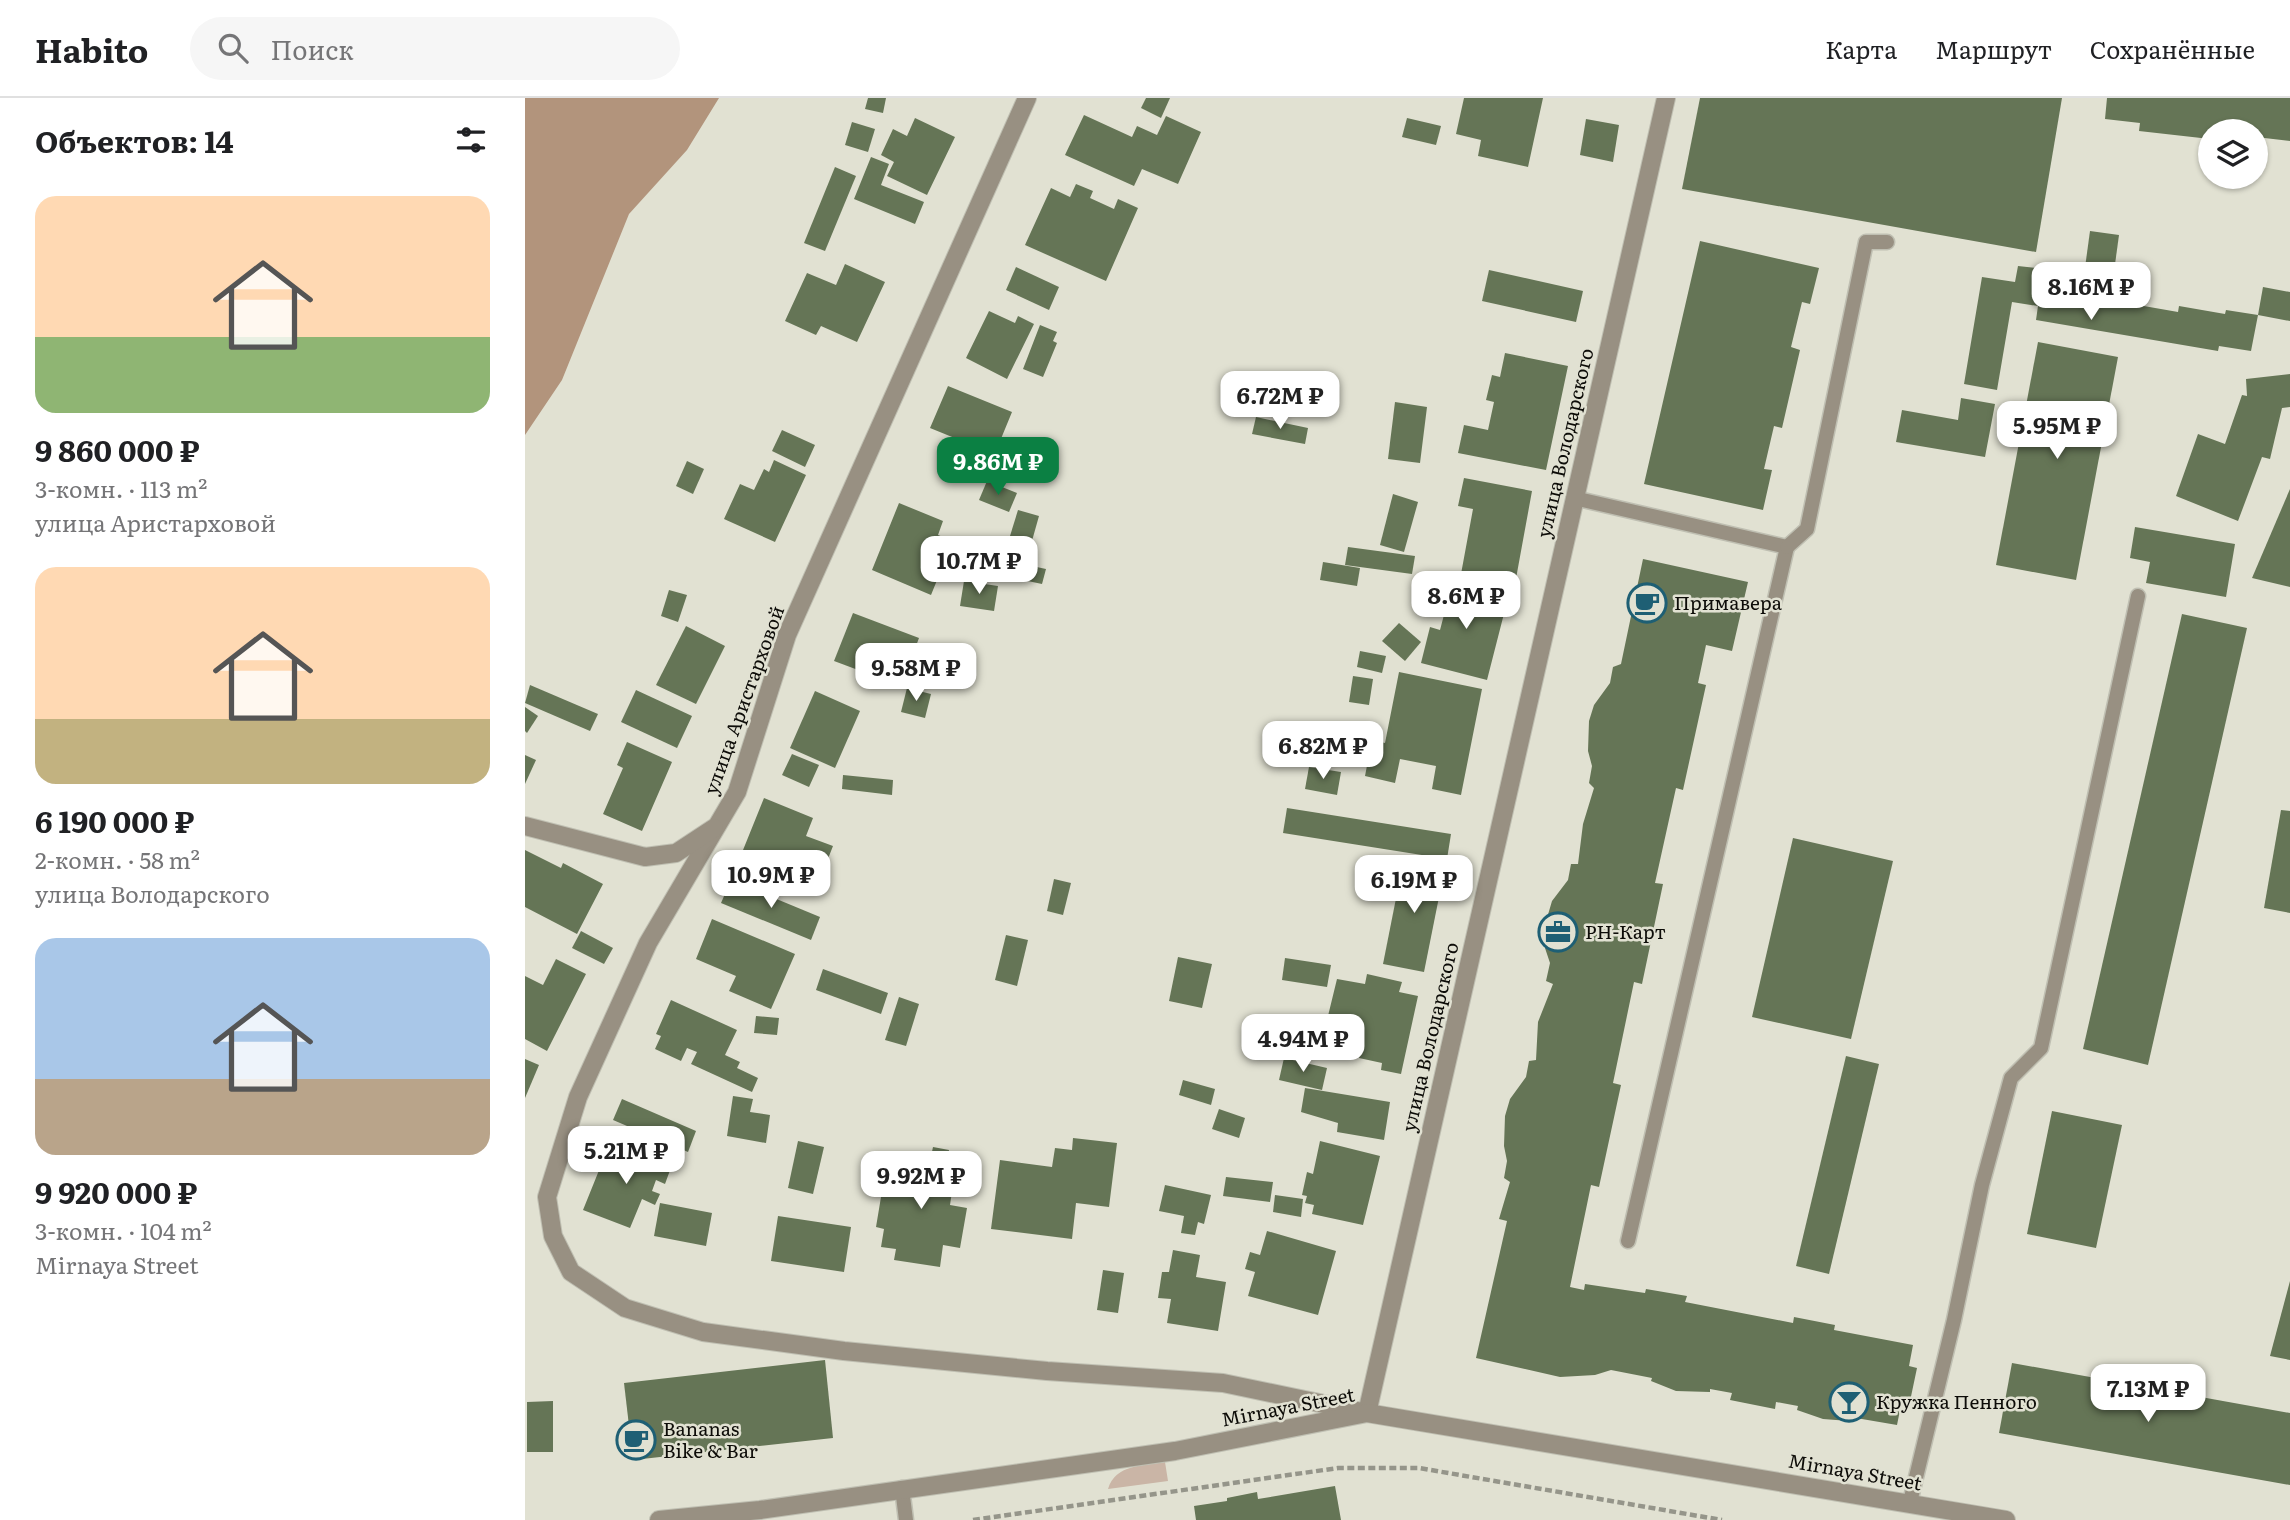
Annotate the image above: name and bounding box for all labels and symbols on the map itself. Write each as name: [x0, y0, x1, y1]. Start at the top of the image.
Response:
pin: 8.16M ₽: [2026, 262, 2156, 322]
street label: улица Володарского: [1529, 345, 1599, 540]
pin: 6.72M ₽: [1215, 372, 1345, 431]
pin: 5.95M ₽: [1992, 402, 2122, 461]
pin: 9.86M ₽: [933, 438, 1063, 497]
pin: 10.7M ₽: [914, 536, 1044, 596]
pin: 8.6M ₽: [1409, 572, 1523, 631]
cafe icon: Примавера: [1626, 582, 1668, 624]
place label: Примавера: [1674, 588, 1783, 616]
street label: улица Аристарховой: [696, 601, 790, 798]
pin: 9.58M ₽: [851, 644, 981, 703]
pin: 6.82M ₽: [1258, 722, 1388, 781]
pin: 10.9M ₽: [706, 850, 836, 910]
pin: 6.19M ₽: [1349, 856, 1479, 915]
office icon: РН-Карт: [1537, 911, 1579, 953]
place label: РН-Карт: [1585, 917, 1666, 945]
street label: улица Володарского: [1394, 939, 1464, 1134]
pin: 4.94M ₽: [1238, 1014, 1368, 1074]
pin: 5.21M ₽: [561, 1126, 691, 1186]
pin: 9.92M ₽: [856, 1152, 986, 1211]
pin: 7.13M ₽: [2083, 1364, 2213, 1424]
street label: Mirnaya Street: [1219, 1379, 1357, 1433]
bar icon: Кружка Пенного: [1828, 1381, 1870, 1423]
place label: Кружка Пенного: [1876, 1387, 2037, 1415]
place label: Bananas Bike & Bar: [663, 1414, 758, 1464]
cafe icon: Bananas Bike & Bar: [615, 1419, 657, 1461]
street label: Mirnaya Street: [1786, 1446, 1924, 1497]

